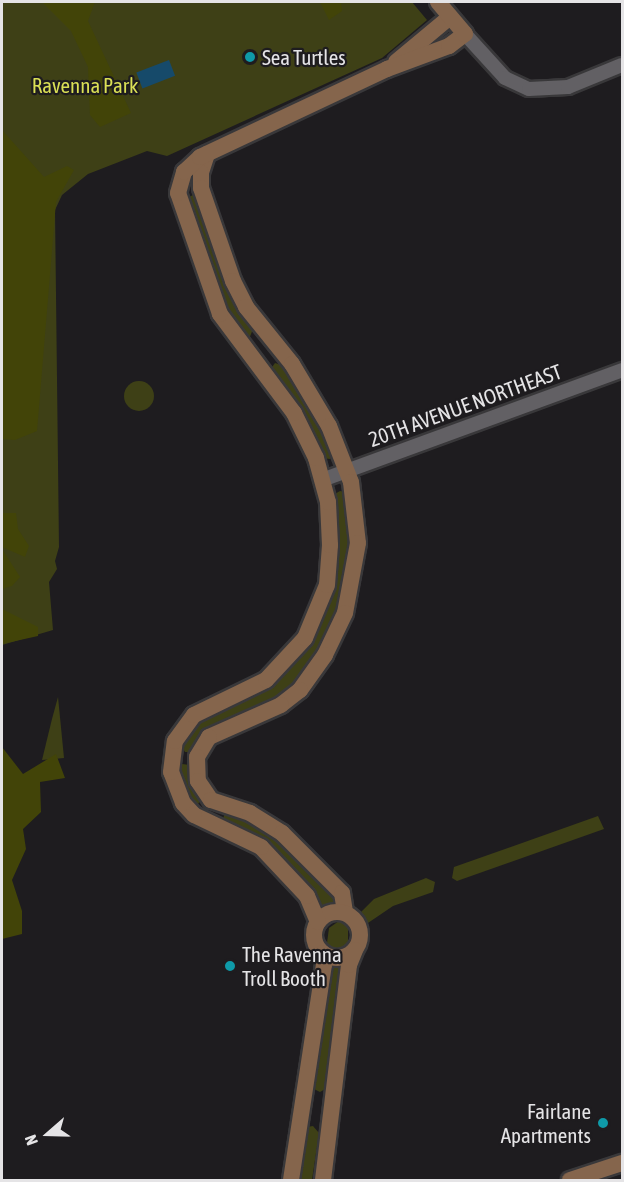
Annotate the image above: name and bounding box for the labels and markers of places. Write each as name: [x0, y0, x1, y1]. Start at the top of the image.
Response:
place label: Sea Turtles: [262, 44, 346, 70]
marker: Sea Turtles: [243, 50, 257, 64]
place label: The Ravenna Troll Booth: [242, 941, 342, 991]
marker: The Ravenna Troll Booth: [223, 959, 237, 973]
place label: Fairlane Apartments: [501, 1098, 591, 1148]
marker: Fairlane Apartments: [596, 1116, 610, 1130]

